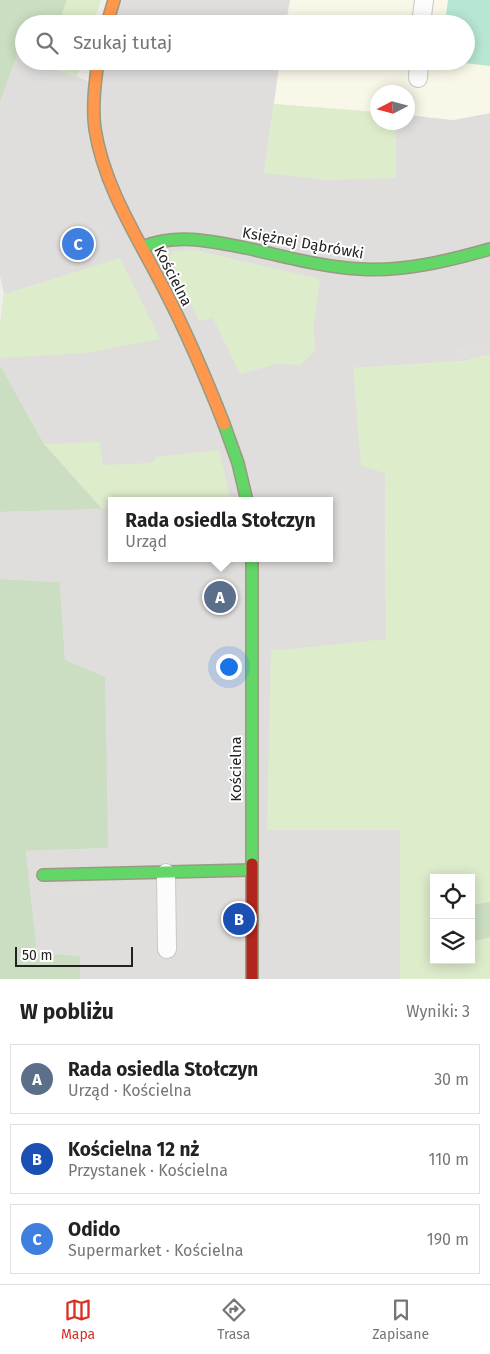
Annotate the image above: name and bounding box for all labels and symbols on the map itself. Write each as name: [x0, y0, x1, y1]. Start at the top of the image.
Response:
north arrow: [370, 85, 415, 130]
street label: Księżnej Dąbrówki: [241, 223, 365, 263]
pin: C: [62, 225, 94, 263]
street label: Kościelna: [150, 243, 196, 309]
pin: A: [204, 578, 236, 616]
your location: [216, 654, 242, 680]
street label: Kościelna: [227, 736, 245, 802]
pin: B: [223, 900, 255, 938]
scale bar: [15, 944, 132, 967]

